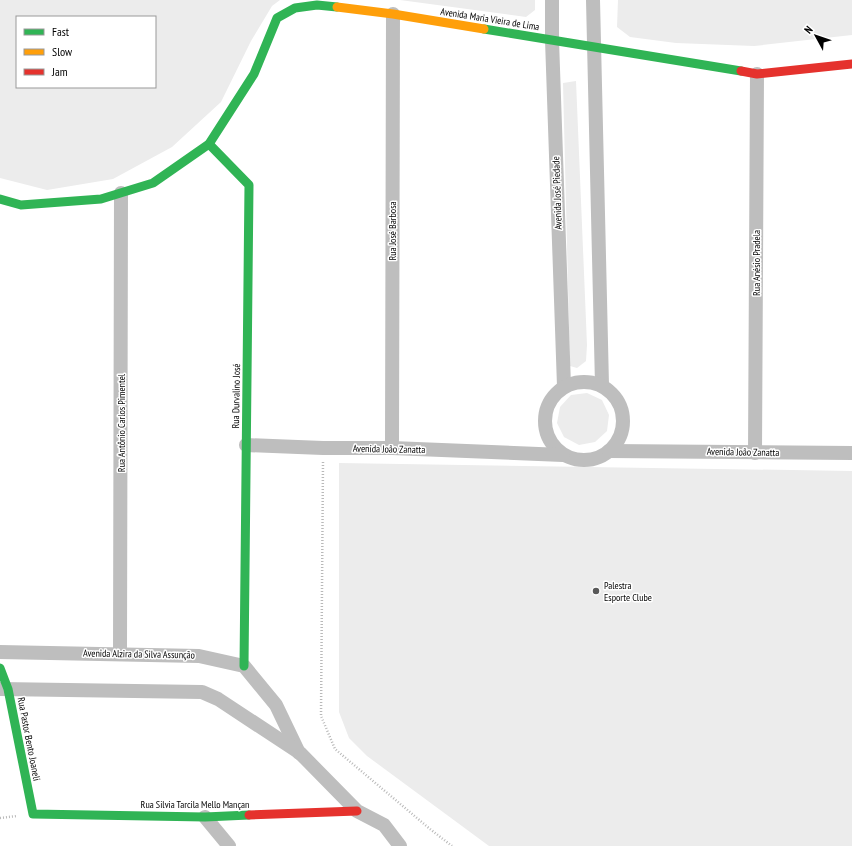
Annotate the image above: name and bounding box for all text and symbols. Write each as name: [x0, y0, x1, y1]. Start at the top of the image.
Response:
street label: Avenida Maria Vieira de Lima: [440, 5, 540, 33]
legend: [16, 16, 156, 88]
north arrow: [796, 16, 836, 56]
text: N: [801, 23, 816, 36]
text: Fast: [52, 24, 70, 39]
text: Slow: [52, 44, 73, 59]
text: Jam: [51, 64, 68, 79]
street label: Avenida José Piedade: [549, 156, 565, 230]
street label: Rua José Barbosa: [386, 201, 399, 261]
street label: Rua Anésio Pradela: [750, 230, 763, 296]
street label: Rua Durvalino José: [229, 363, 243, 429]
street label: Rua Antônio Carlos Pimentel: [115, 373, 128, 472]
street label: Avenida João Zanatta: [353, 442, 425, 456]
street label: Avenida João Zanatta: [707, 445, 779, 459]
place label: Palestra Esporte Clube: [604, 579, 652, 604]
marker: Palestra Esporte Clube: [591, 586, 601, 596]
street label: Avenida Alzira da Silva Assunção: [83, 647, 195, 661]
street label: Rua Pastor Bento Joaneli: [15, 696, 43, 782]
street label: Rua Silvia Tarcila Mello Mançan: [141, 798, 249, 811]

